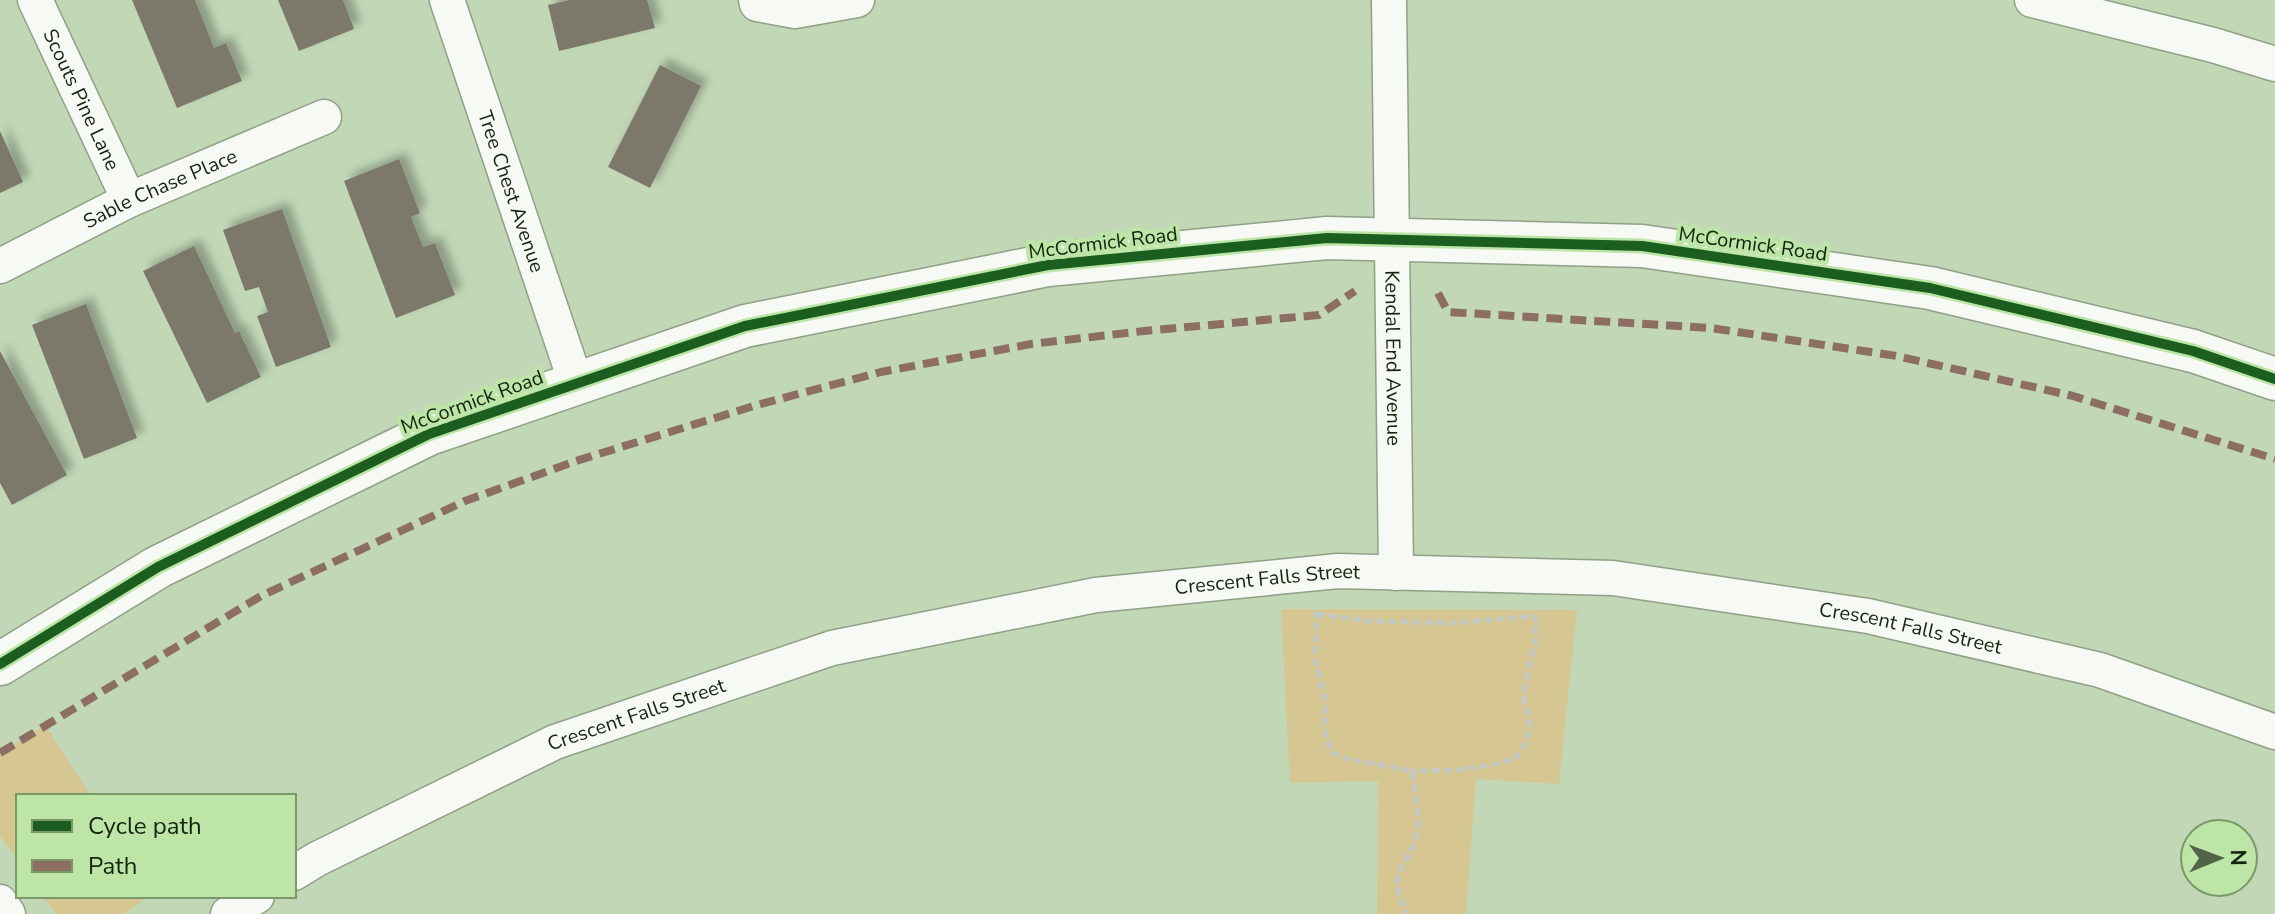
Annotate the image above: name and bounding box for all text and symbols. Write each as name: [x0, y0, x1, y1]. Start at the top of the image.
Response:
street label: Scouts Pine Lane: [37, 24, 127, 175]
street label: Tree Chest Avenue: [472, 107, 551, 276]
street label: Sable Chase Place: [78, 142, 241, 235]
street label: McCormick Road: [1027, 220, 1179, 266]
street label: McCormick Road: [1677, 220, 1829, 268]
street label: Kendal End Avenue: [1379, 270, 1408, 446]
street label: McCormick Road: [397, 364, 547, 440]
street label: Crescent Falls Street: [1173, 557, 1361, 601]
street label: Crescent Falls Street: [1817, 595, 2006, 660]
street label: Crescent Falls Street: [543, 671, 730, 757]
legend: [16, 794, 296, 898]
text: Cycle path: [88, 810, 202, 842]
north arrow: [2179, 818, 2259, 898]
text: N: [2223, 849, 2253, 866]
text: Path: [88, 850, 137, 882]

